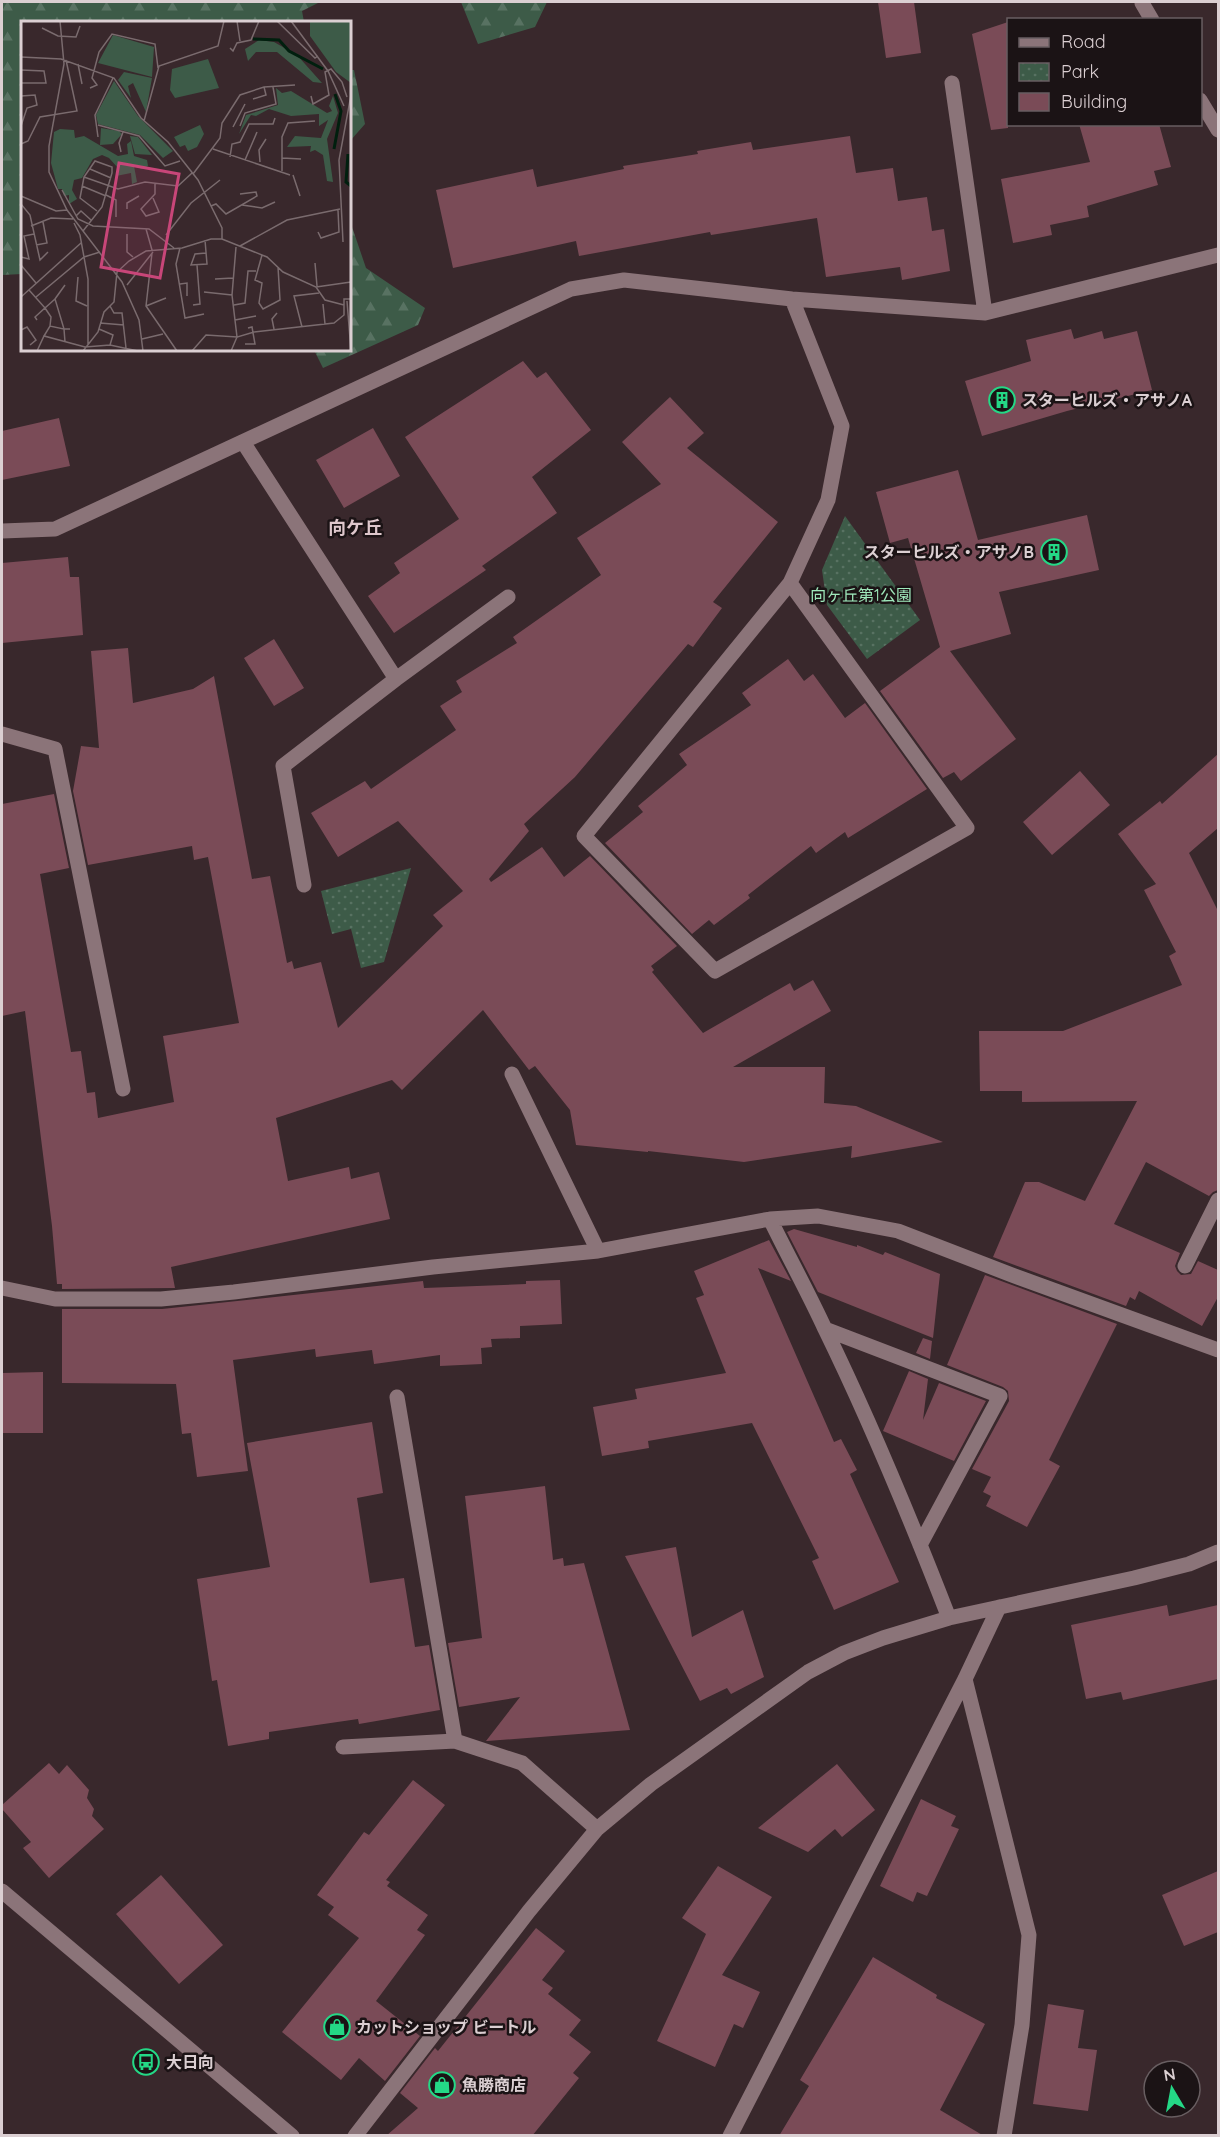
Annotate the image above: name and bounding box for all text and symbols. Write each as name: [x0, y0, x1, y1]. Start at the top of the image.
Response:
legend: [1007, 18, 1202, 126]
inset map: [21, 21, 351, 351]
text: Road: [1061, 30, 1106, 53]
text: Park: [1061, 60, 1099, 83]
text: Building: [1061, 90, 1127, 113]
building icon: スターヒルズ・アサノA: [987, 385, 1017, 415]
place label: スターヒルズ・アサノA: [1022, 390, 1193, 410]
district label: 向ケ丘: [328, 516, 382, 539]
building icon: スターヒルズ・アサノB: [1039, 537, 1069, 567]
place label: スターヒルズ・アサノB: [864, 542, 1034, 562]
park label: 向ヶ丘第1公園: [810, 585, 912, 605]
shop icon: カットショップ ビートル: [322, 2012, 352, 2042]
place label: カットショップ ビートル: [356, 2017, 536, 2037]
bus stop icon: 大日向: [131, 2047, 161, 2077]
place label: 大日向: [166, 2052, 214, 2072]
north arrow: [1142, 2059, 1202, 2119]
text: N: [1162, 2063, 1177, 2085]
shop icon: 魚勝商店: [427, 2070, 457, 2100]
place label: 魚勝商店: [462, 2075, 526, 2095]

